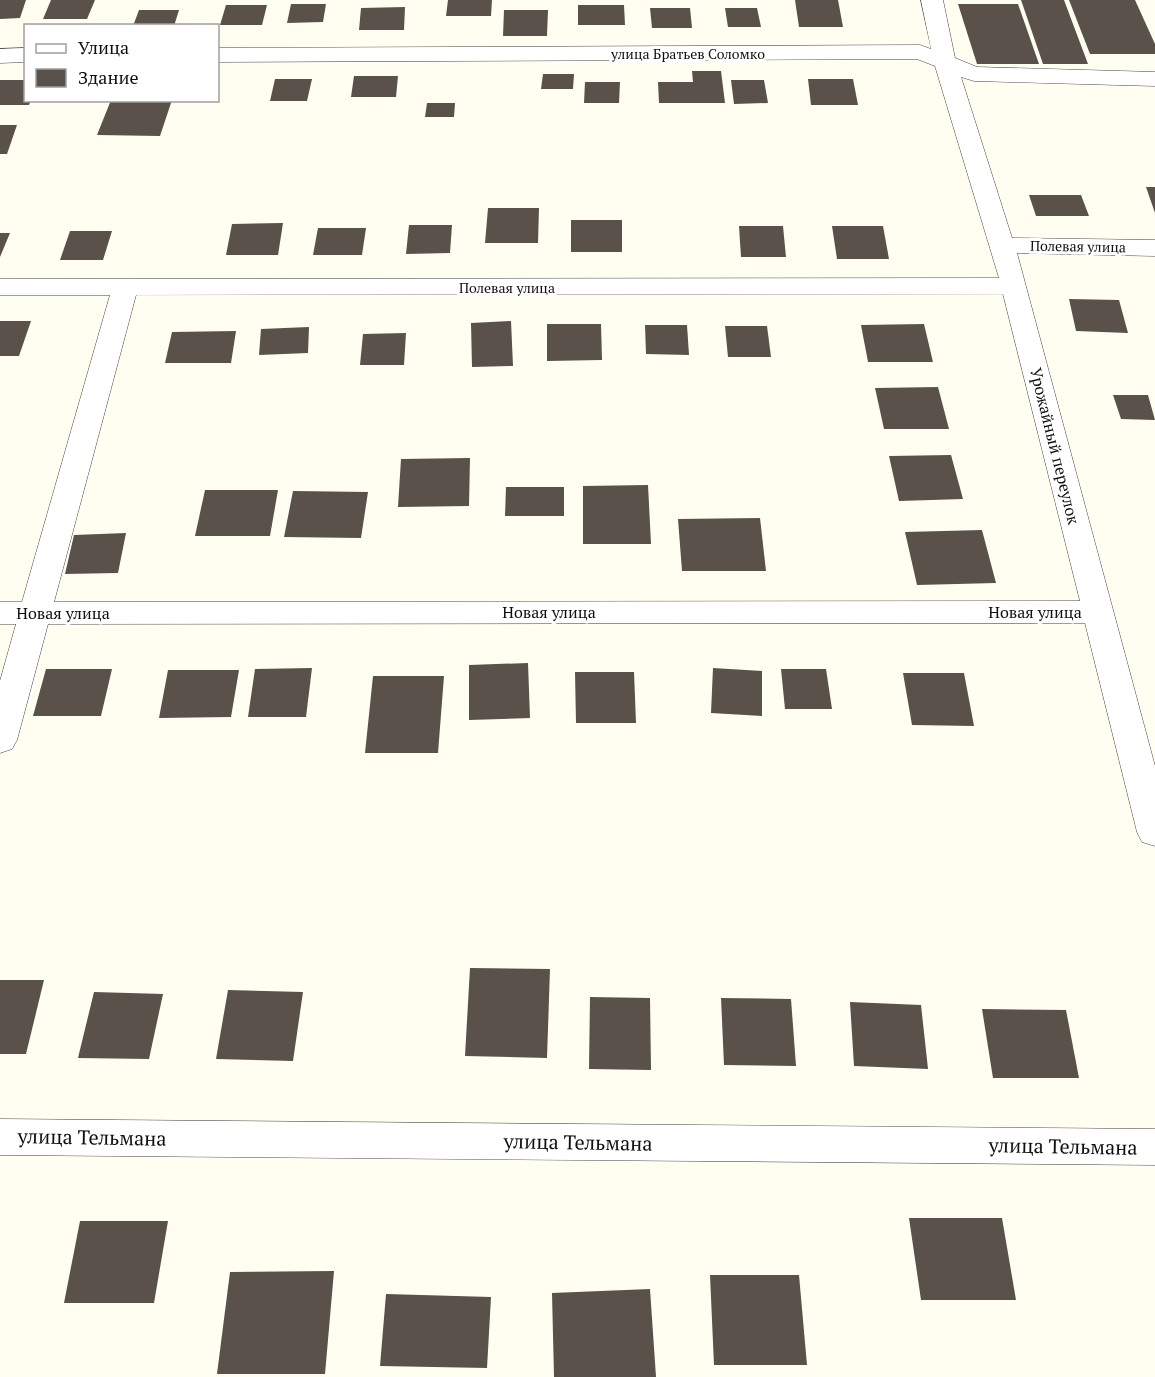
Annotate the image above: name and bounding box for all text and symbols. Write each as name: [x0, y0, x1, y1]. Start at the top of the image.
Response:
legend: [24, 24, 219, 102]
text: Улица: [78, 35, 129, 59]
street label: улица Братьев Соломко: [610, 44, 765, 63]
text: Здание: [78, 65, 138, 89]
street label: Полевая улица: [1030, 236, 1126, 256]
street label: Полевая улица: [459, 278, 555, 297]
street label: Урожайный переулок: [1025, 365, 1085, 527]
street label: Новая улица: [502, 601, 596, 623]
street label: Новая улица: [988, 601, 1082, 623]
street label: Новая улица: [16, 602, 110, 624]
street label: улица Тельмана: [16, 1122, 167, 1152]
street label: улица Тельмана: [502, 1127, 653, 1157]
street label: улица Тельмана: [987, 1131, 1138, 1161]

